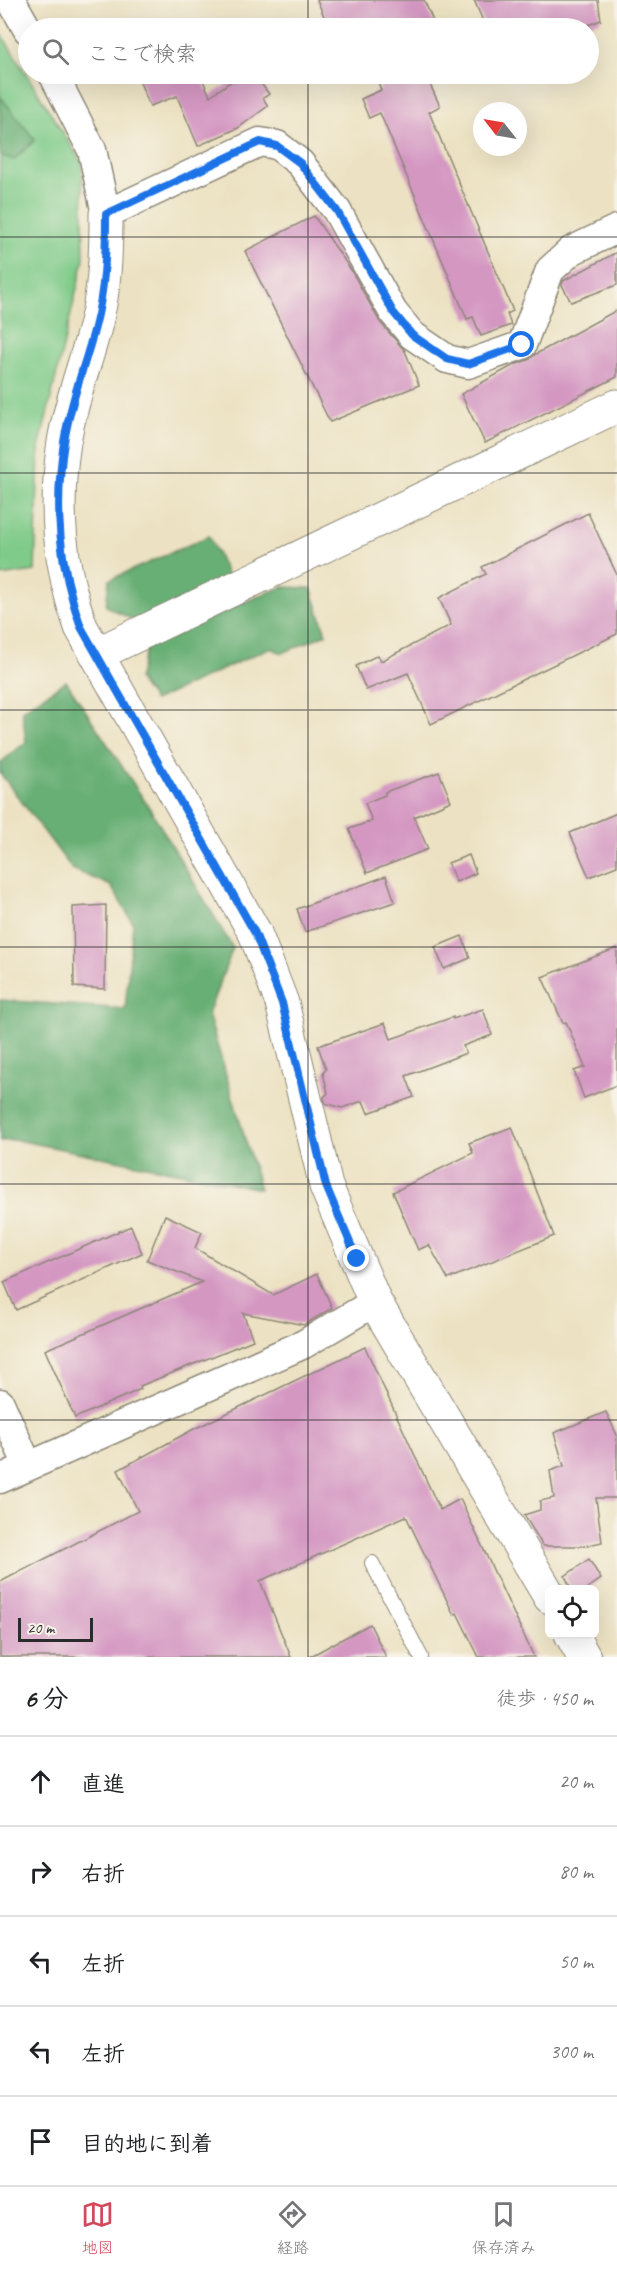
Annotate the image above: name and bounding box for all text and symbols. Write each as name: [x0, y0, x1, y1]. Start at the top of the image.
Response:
search box: [18, 18, 599, 84]
icon: search: [39, 35, 72, 68]
text: ここで検索: [87, 40, 197, 68]
north arrow: [473, 102, 527, 156]
route start: [508, 331, 534, 357]
route end: [343, 1245, 369, 1271]
map controls: [545, 1585, 599, 1639]
button: locate: [545, 1585, 599, 1639]
scale bar: [18, 1615, 93, 1642]
text: 20 m: [27, 1618, 54, 1638]
text: 6 分: [24, 1682, 69, 1715]
text: 徒歩 · 450 m: [497, 1686, 593, 1711]
icon: ahead: [24, 1765, 57, 1798]
text: 20 m: [559, 1769, 593, 1794]
text: 直進: [81, 1770, 125, 1798]
icon: right: [24, 1855, 57, 1888]
text: 80 m: [559, 1859, 593, 1884]
text: 右折: [81, 1860, 125, 1888]
icon: left: [24, 1945, 57, 1978]
text: 50 m: [559, 1949, 593, 1974]
text: 左折: [81, 1950, 125, 1978]
icon: left: [24, 2035, 57, 2068]
text: 300 m: [550, 2039, 593, 2064]
text: 左折: [81, 2040, 125, 2068]
icon: arrive: [24, 2125, 57, 2158]
text: 目的地に到着: [81, 2130, 213, 2158]
tab: 地図: [81, 2198, 114, 2258]
tab: 経路: [276, 2198, 309, 2258]
tab: 保存済み: [472, 2198, 536, 2258]

